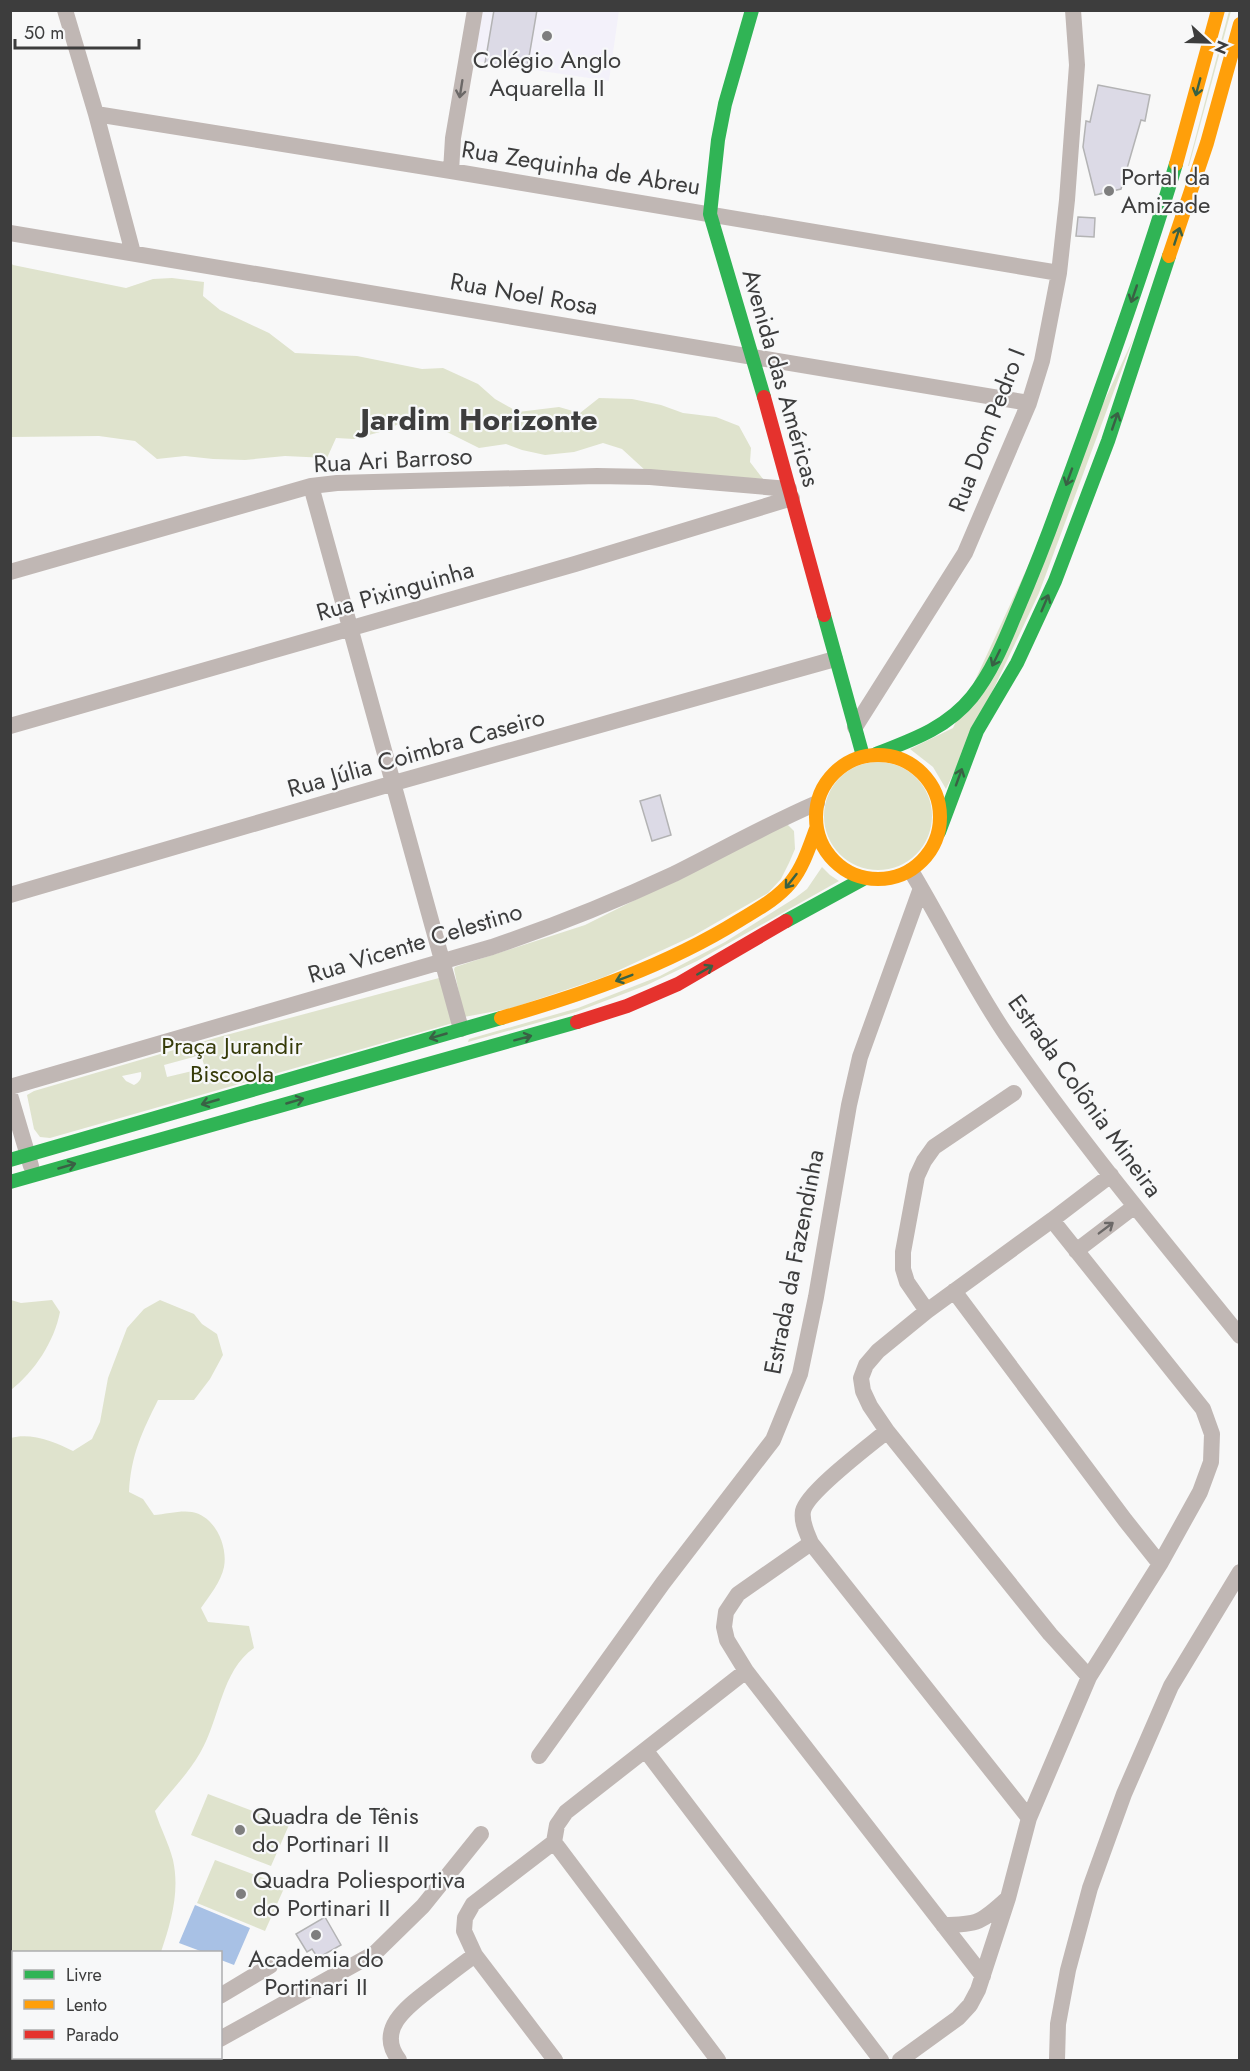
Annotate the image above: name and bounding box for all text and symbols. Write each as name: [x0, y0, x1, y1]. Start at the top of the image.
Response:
scale bar: [15, 12, 140, 50]
north arrow: [1178, 12, 1238, 72]
text: 50 m: [24, 20, 64, 46]
marker: Colégio Anglo Aquarella II: [540, 29, 554, 43]
text: N: [1208, 37, 1234, 58]
place label: Colégio Anglo Aquarella II: [473, 42, 621, 105]
one-way arrow: [455, 78, 466, 98]
one-way arrow: [1192, 78, 1203, 97]
street label: Rua Zequinha de Abreu: [459, 131, 703, 204]
place label: Portal da Amizade: [1121, 159, 1210, 222]
marker: Portal da Amizade: [1102, 184, 1116, 198]
one-way arrow: [1172, 227, 1183, 246]
street label: Rua Noel Rosa: [448, 263, 601, 324]
street label: Avenida das Américas: [734, 265, 829, 491]
one-way arrow: [1128, 284, 1139, 303]
street label: Rua Dom Pedro I: [939, 343, 1034, 517]
district label: Jardim Horizonte: [355, 398, 598, 441]
one-way arrow: [1110, 412, 1121, 431]
street label: Rua Ari Barroso: [313, 438, 473, 481]
one-way arrow: [1063, 468, 1074, 486]
street label: Rua Pixinguinha: [312, 551, 478, 630]
one-way arrow: [1040, 594, 1052, 612]
one-way arrow: [989, 649, 1001, 667]
street label: Rua Júlia Coimbra Caseiro: [283, 699, 549, 806]
one-way arrow: [954, 768, 965, 787]
one-way arrow: [785, 873, 798, 889]
street label: Rua Vicente Celestino: [303, 893, 526, 992]
one-way arrow: [696, 963, 713, 975]
one-way arrow: [615, 973, 634, 984]
street label: Estrada Colônia Mineira: [1000, 987, 1171, 1204]
park label: Praça Jurandir Biscoola: [161, 1028, 304, 1091]
one-way arrow: [429, 1031, 448, 1042]
one-way arrow: [513, 1031, 532, 1043]
one-way arrow: [285, 1095, 304, 1106]
one-way arrow: [201, 1097, 220, 1108]
street label: Estrada da Fazendinha: [755, 1146, 832, 1377]
one-way arrow: [57, 1160, 76, 1171]
one-way arrow: [1097, 1222, 1113, 1235]
place label: Quadra de Tênis do Portinari II: [252, 1798, 419, 1861]
marker: Quadra de Tênis do Portinari II: [233, 1823, 247, 1837]
place label: Quadra Poliesportiva do Portinari II: [253, 1862, 465, 1925]
marker: Quadra Poliesportiva do Portinari II: [234, 1887, 248, 1901]
marker: Academia do Portinari II: [309, 1928, 323, 1942]
place label: Academia do Portinari II: [248, 1941, 384, 2004]
legend: [12, 1951, 222, 2059]
text: Livre: [66, 1962, 102, 1988]
text: Lento: [66, 1992, 107, 2018]
text: Parado: [66, 2022, 119, 2048]

